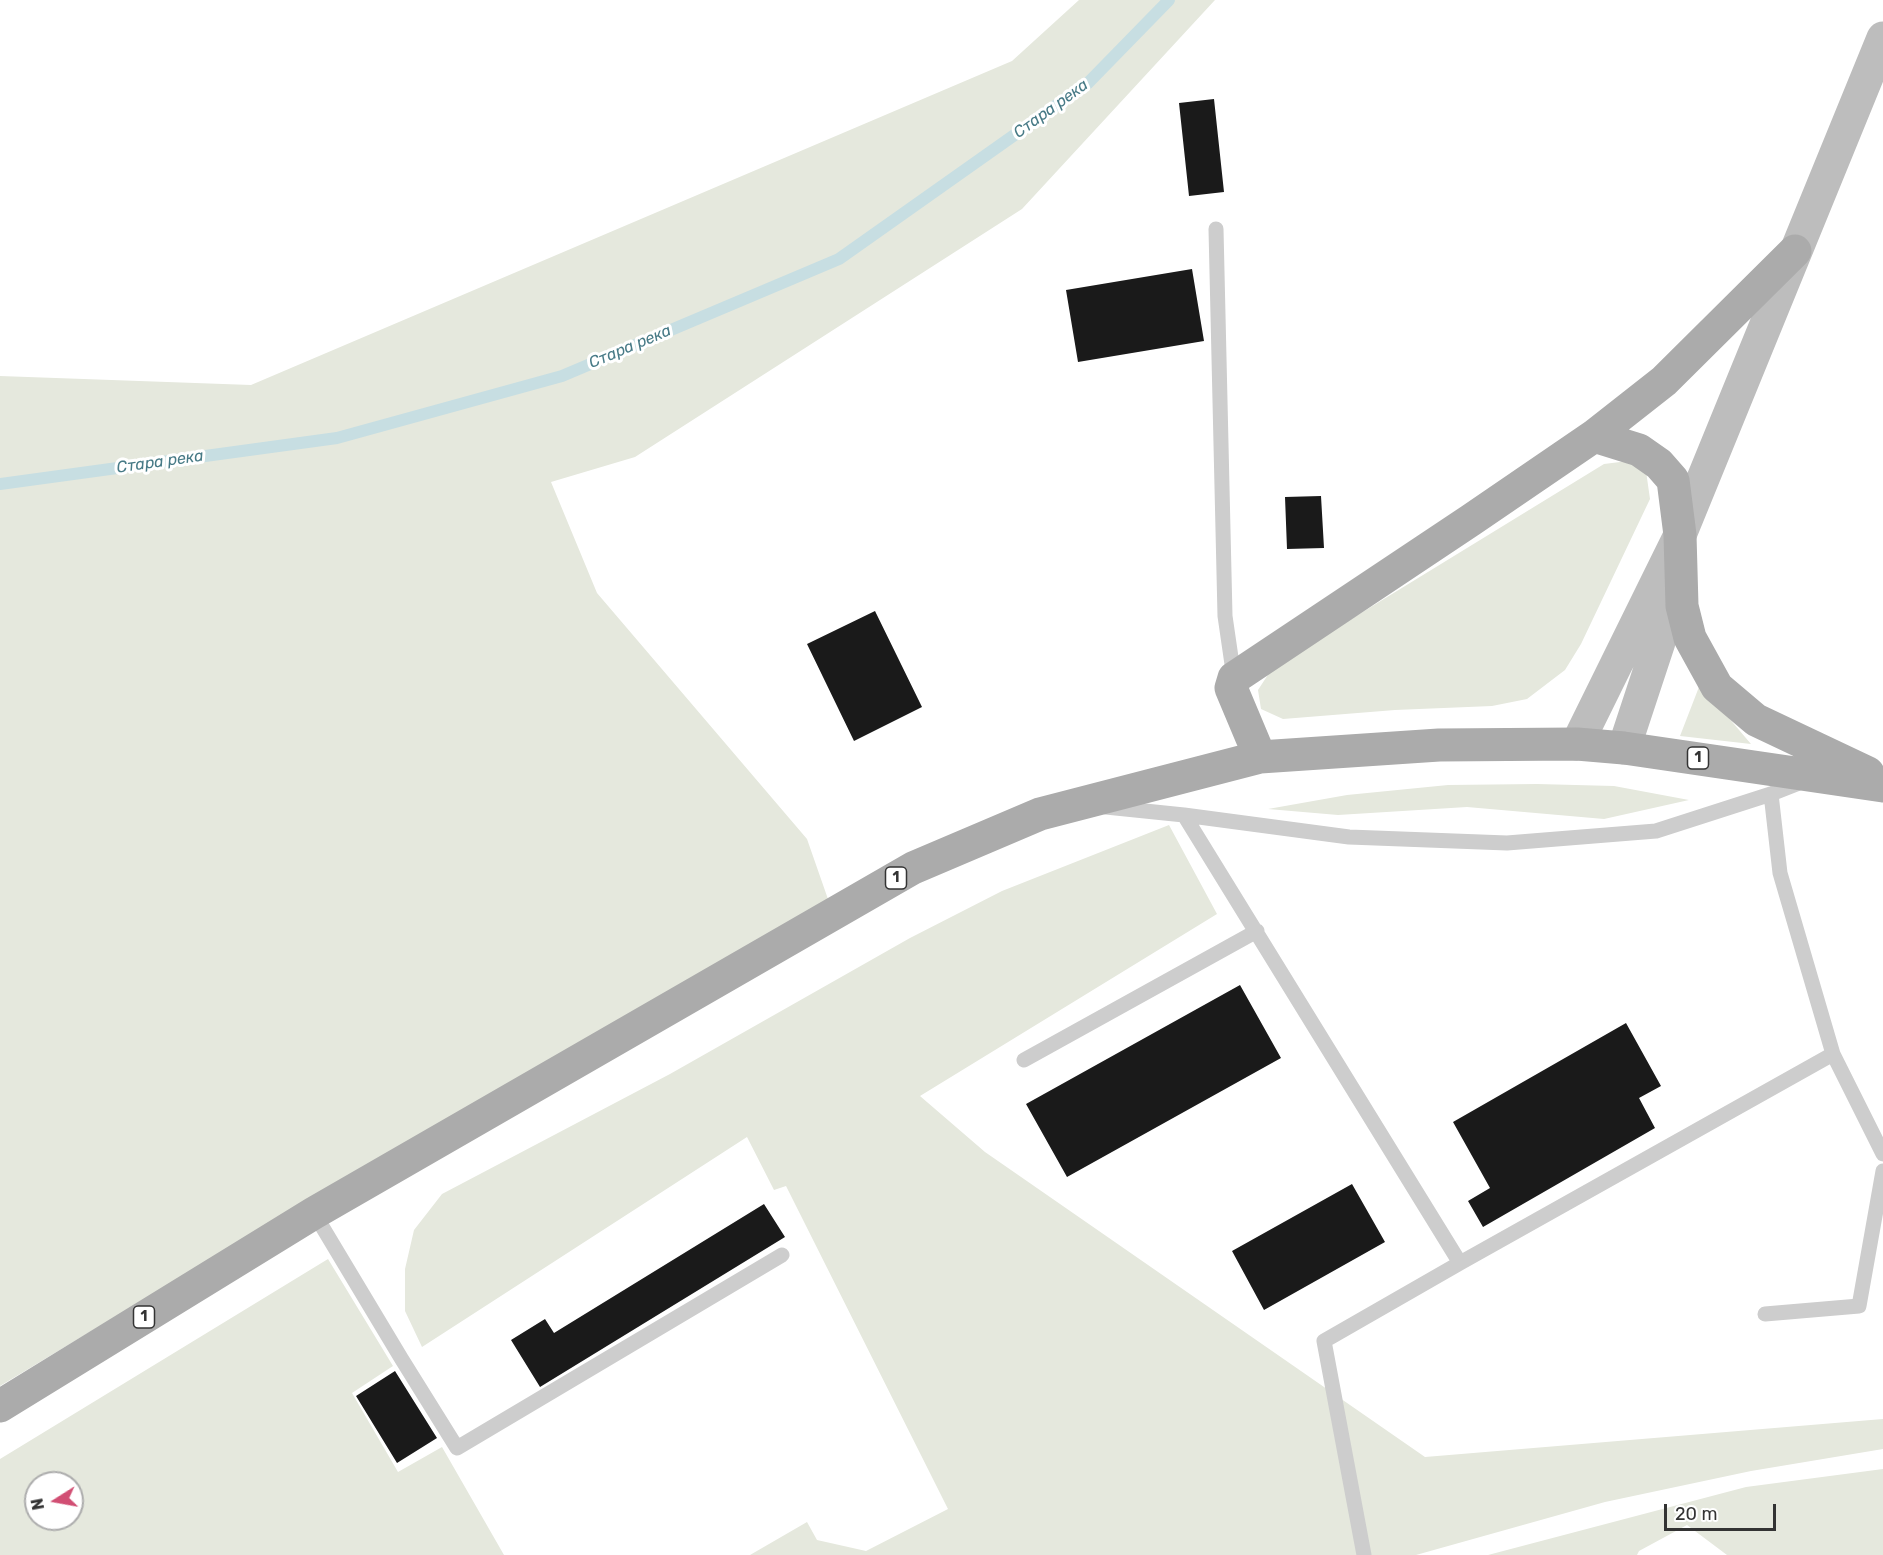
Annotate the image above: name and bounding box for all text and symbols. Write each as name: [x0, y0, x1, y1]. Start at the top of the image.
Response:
water label: Стара река: [1010, 76, 1092, 142]
water label: Стара река: [586, 321, 674, 373]
water label: Стара река: [115, 446, 205, 478]
road number: 1: [1688, 747, 1708, 769]
road number: 1: [886, 867, 906, 889]
road number: 1: [134, 1306, 154, 1328]
north arrow: [24, 1471, 84, 1531]
scale bar: [1667, 1492, 1780, 1530]
text: N: [27, 1497, 48, 1512]
text: 20 m: [1675, 1503, 1717, 1525]

